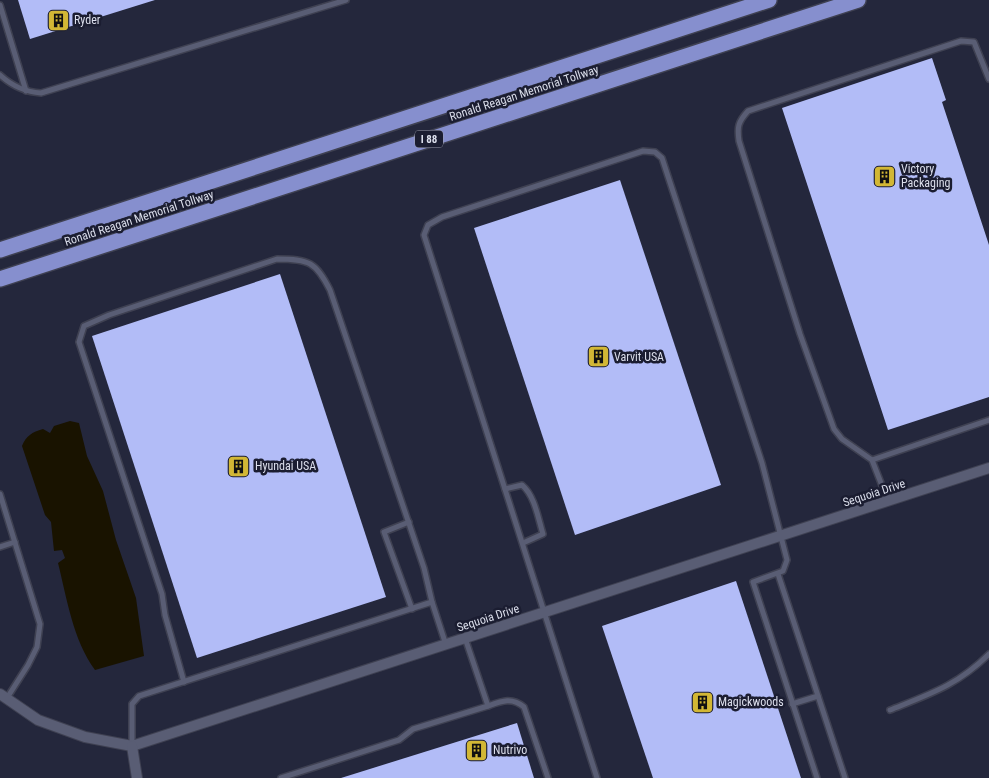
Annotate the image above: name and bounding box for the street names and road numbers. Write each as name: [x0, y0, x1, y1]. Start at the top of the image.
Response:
street label: Ronald Reagan Memorial Tollway: [448, 62, 600, 124]
road number: I 88: [415, 130, 443, 148]
street label: Ronald Reagan Memorial Tollway: [63, 187, 215, 249]
street label: Sequoia Drive: [841, 476, 907, 510]
street label: Sequoia Drive: [455, 601, 521, 635]

